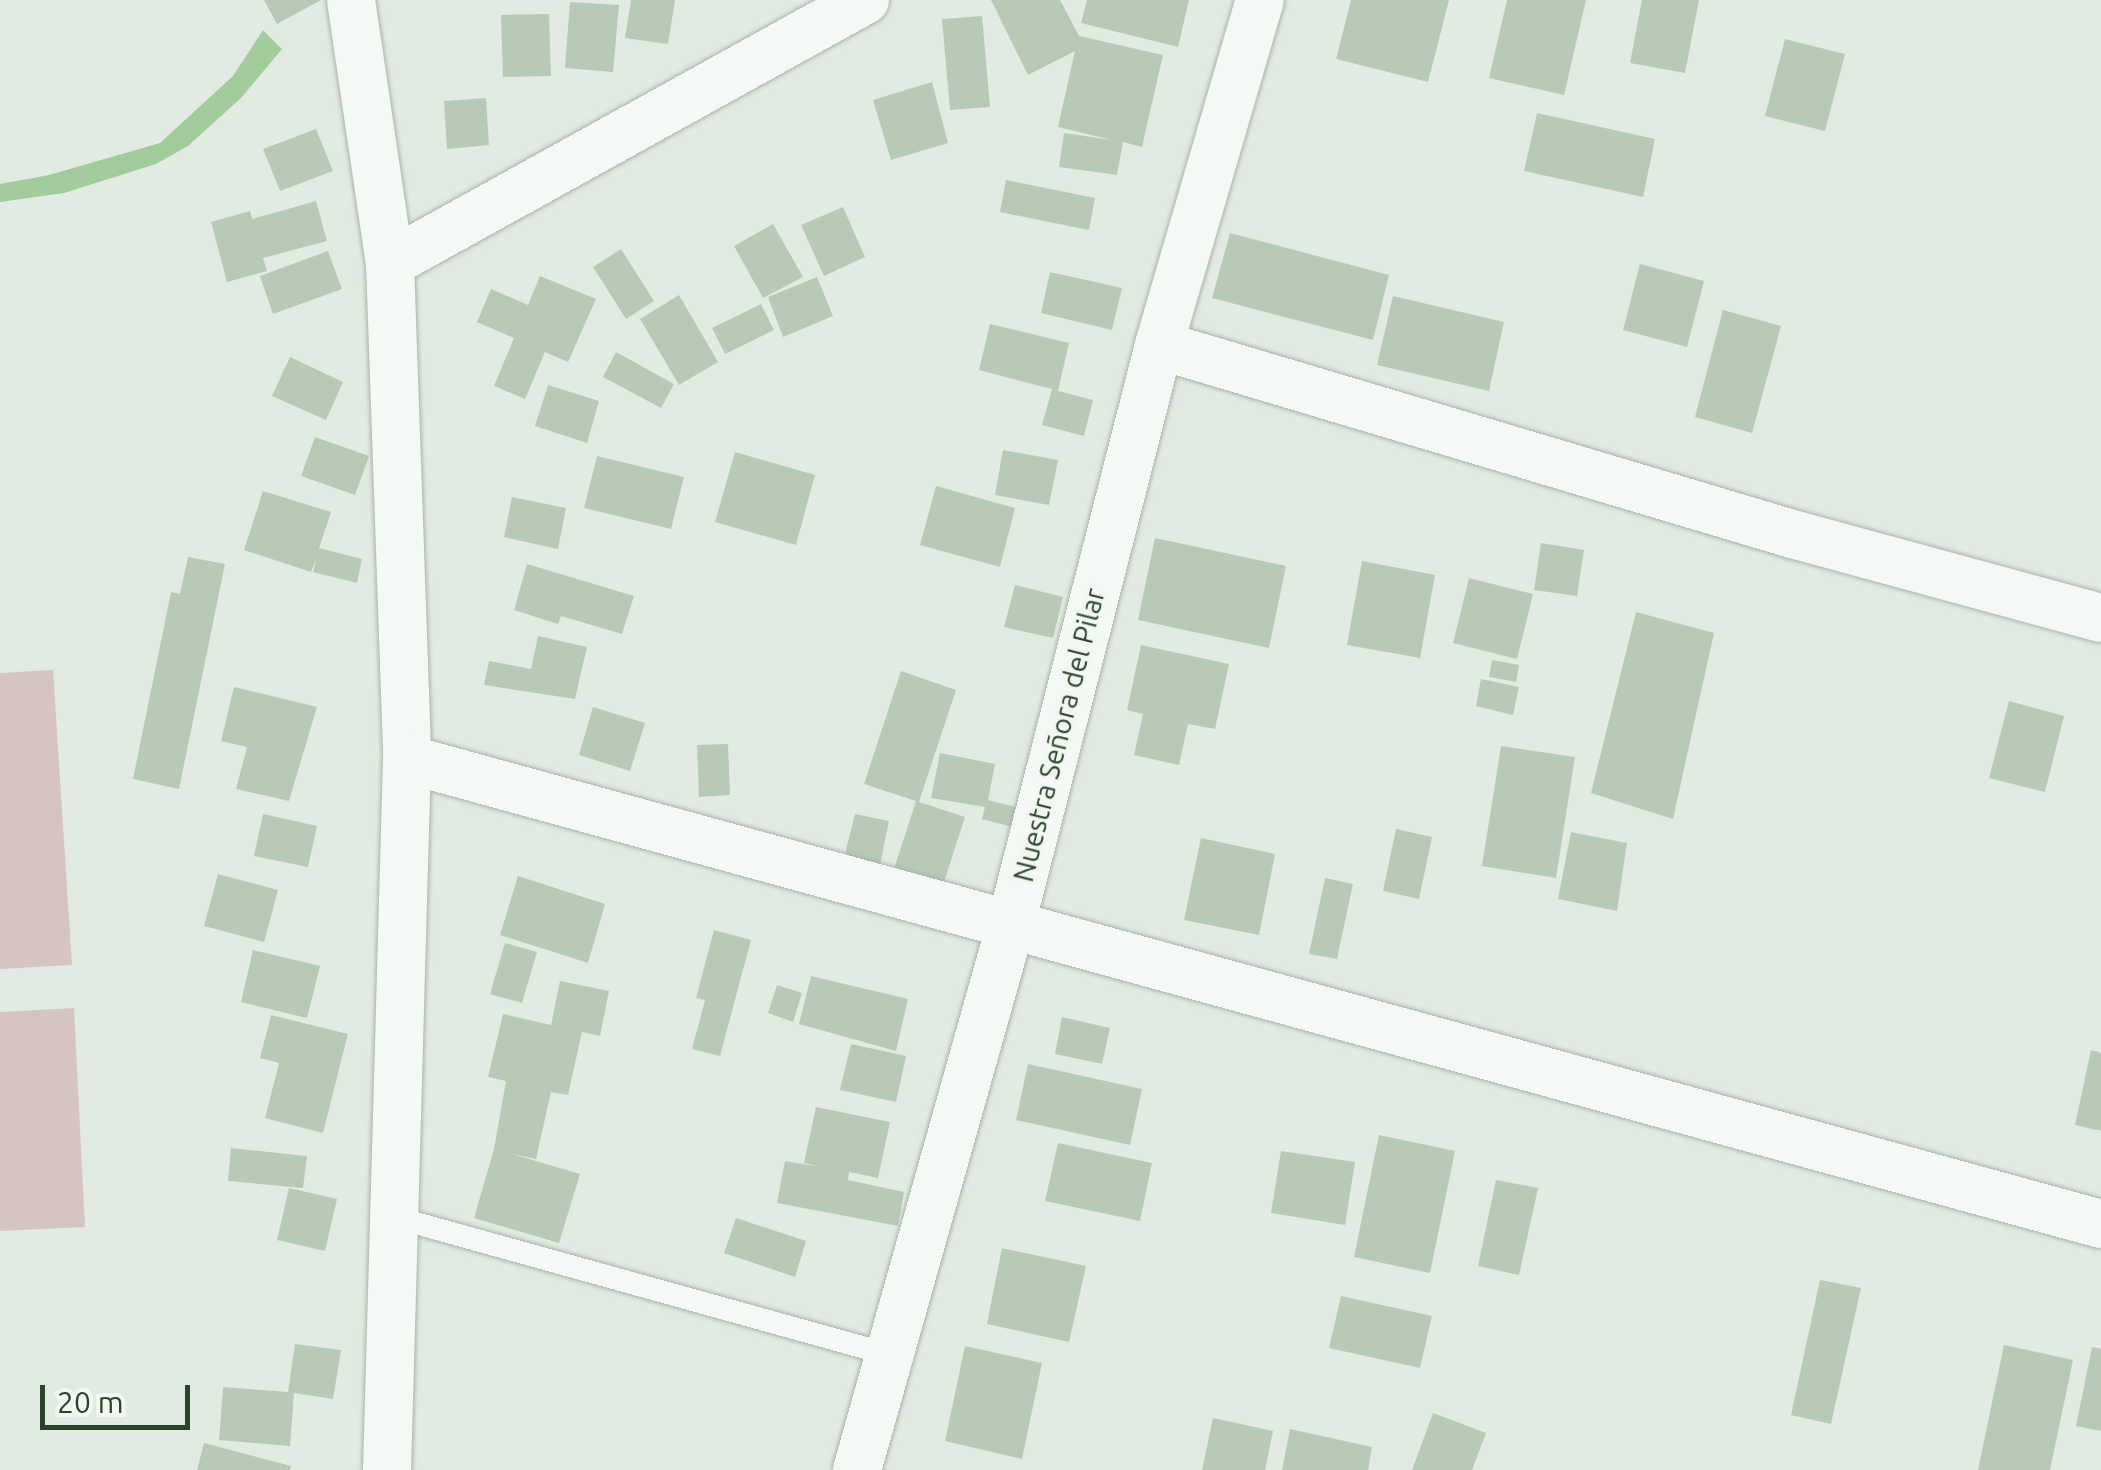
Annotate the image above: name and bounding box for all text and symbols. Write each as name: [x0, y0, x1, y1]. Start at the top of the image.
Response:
street label: Nuestra Señora del Pilar: [1006, 585, 1112, 885]
scale bar: [45, 1365, 195, 1427]
text: 20 m: [57, 1385, 124, 1419]

